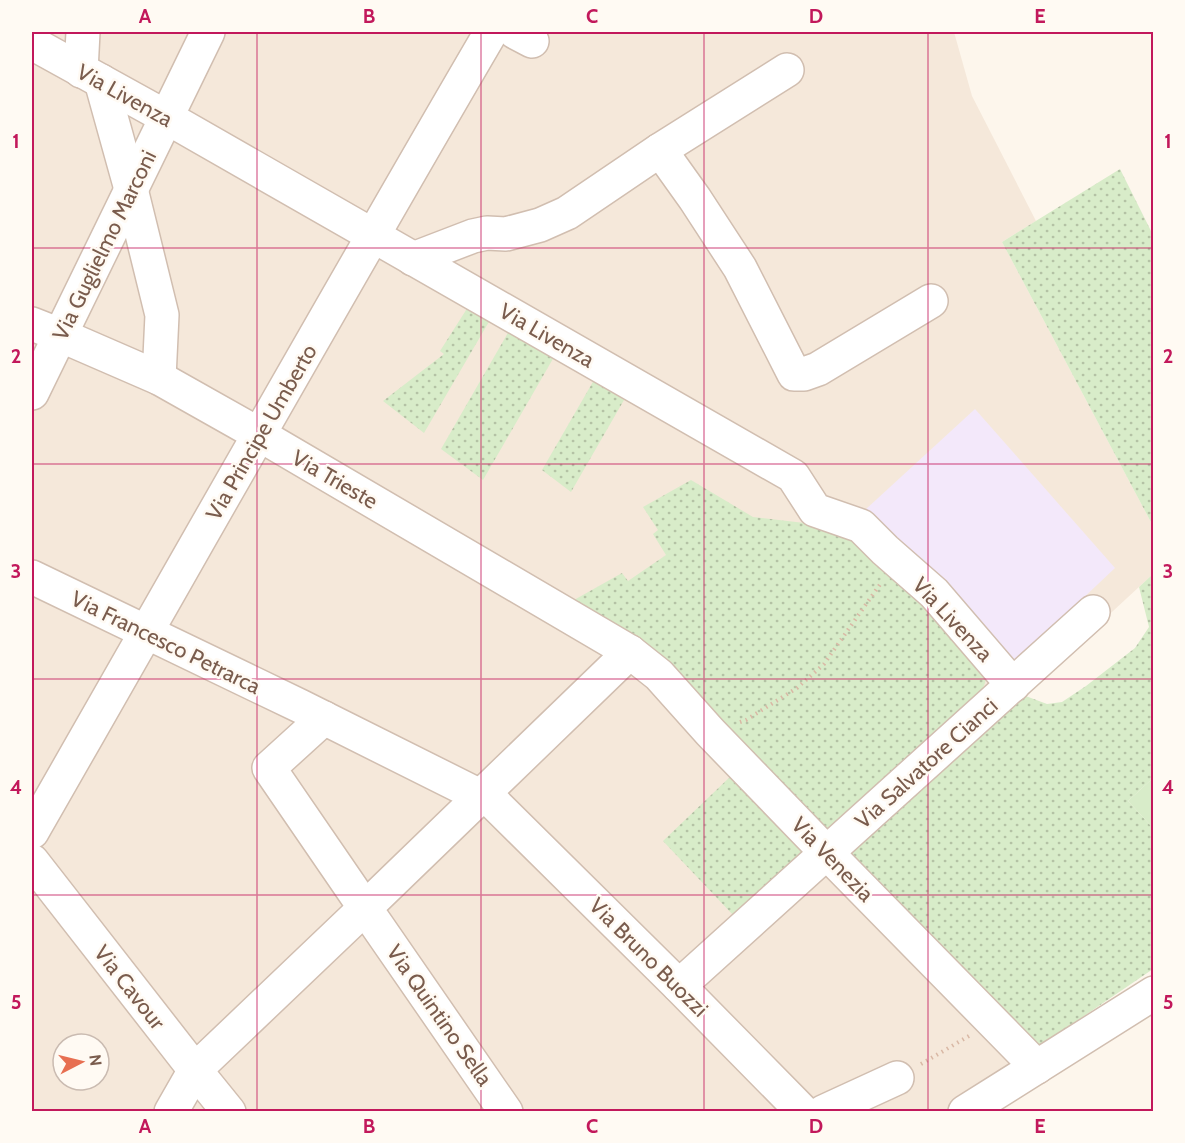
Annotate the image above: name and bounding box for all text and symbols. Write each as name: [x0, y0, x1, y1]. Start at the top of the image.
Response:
text: A: [139, 4, 152, 28]
text: B: [363, 4, 375, 28]
text: C: [586, 4, 598, 28]
text: D: [809, 4, 823, 28]
text: E: [1034, 4, 1046, 28]
street label: Via Livenza: [72, 58, 178, 133]
text: 1: [12, 129, 20, 153]
text: 1: [1164, 129, 1172, 153]
street label: Via Guglielmo Marconi: [47, 146, 162, 345]
street label: Via Livenza: [494, 297, 600, 374]
street label: Via Principe Umberto: [200, 339, 323, 525]
text: 2: [11, 344, 21, 368]
text: 2: [1163, 344, 1173, 368]
street label: Via Trieste: [287, 444, 383, 515]
text: 3: [11, 559, 21, 583]
text: 3: [1163, 559, 1173, 583]
street label: Via Livenza: [907, 572, 999, 667]
street label: Via Francesco Petrarca: [67, 585, 265, 700]
street label: Via Salvatore Cianci: [849, 692, 1003, 835]
text: 4: [10, 775, 22, 799]
text: 4: [1162, 775, 1174, 799]
street label: Via Venezia: [786, 811, 880, 908]
street label: Via Bruno Buozzi: [584, 892, 714, 1022]
street label: Via Quintino Sella: [381, 939, 499, 1091]
street label: Via Cavour: [88, 940, 171, 1035]
text: 5: [11, 990, 21, 1014]
text: 5: [1163, 990, 1173, 1014]
north arrow: [51, 1032, 111, 1092]
text: N: [85, 1053, 106, 1067]
text: A: [139, 1114, 152, 1138]
text: B: [363, 1114, 375, 1138]
text: C: [586, 1114, 598, 1138]
text: D: [809, 1114, 823, 1138]
text: E: [1034, 1114, 1046, 1138]

